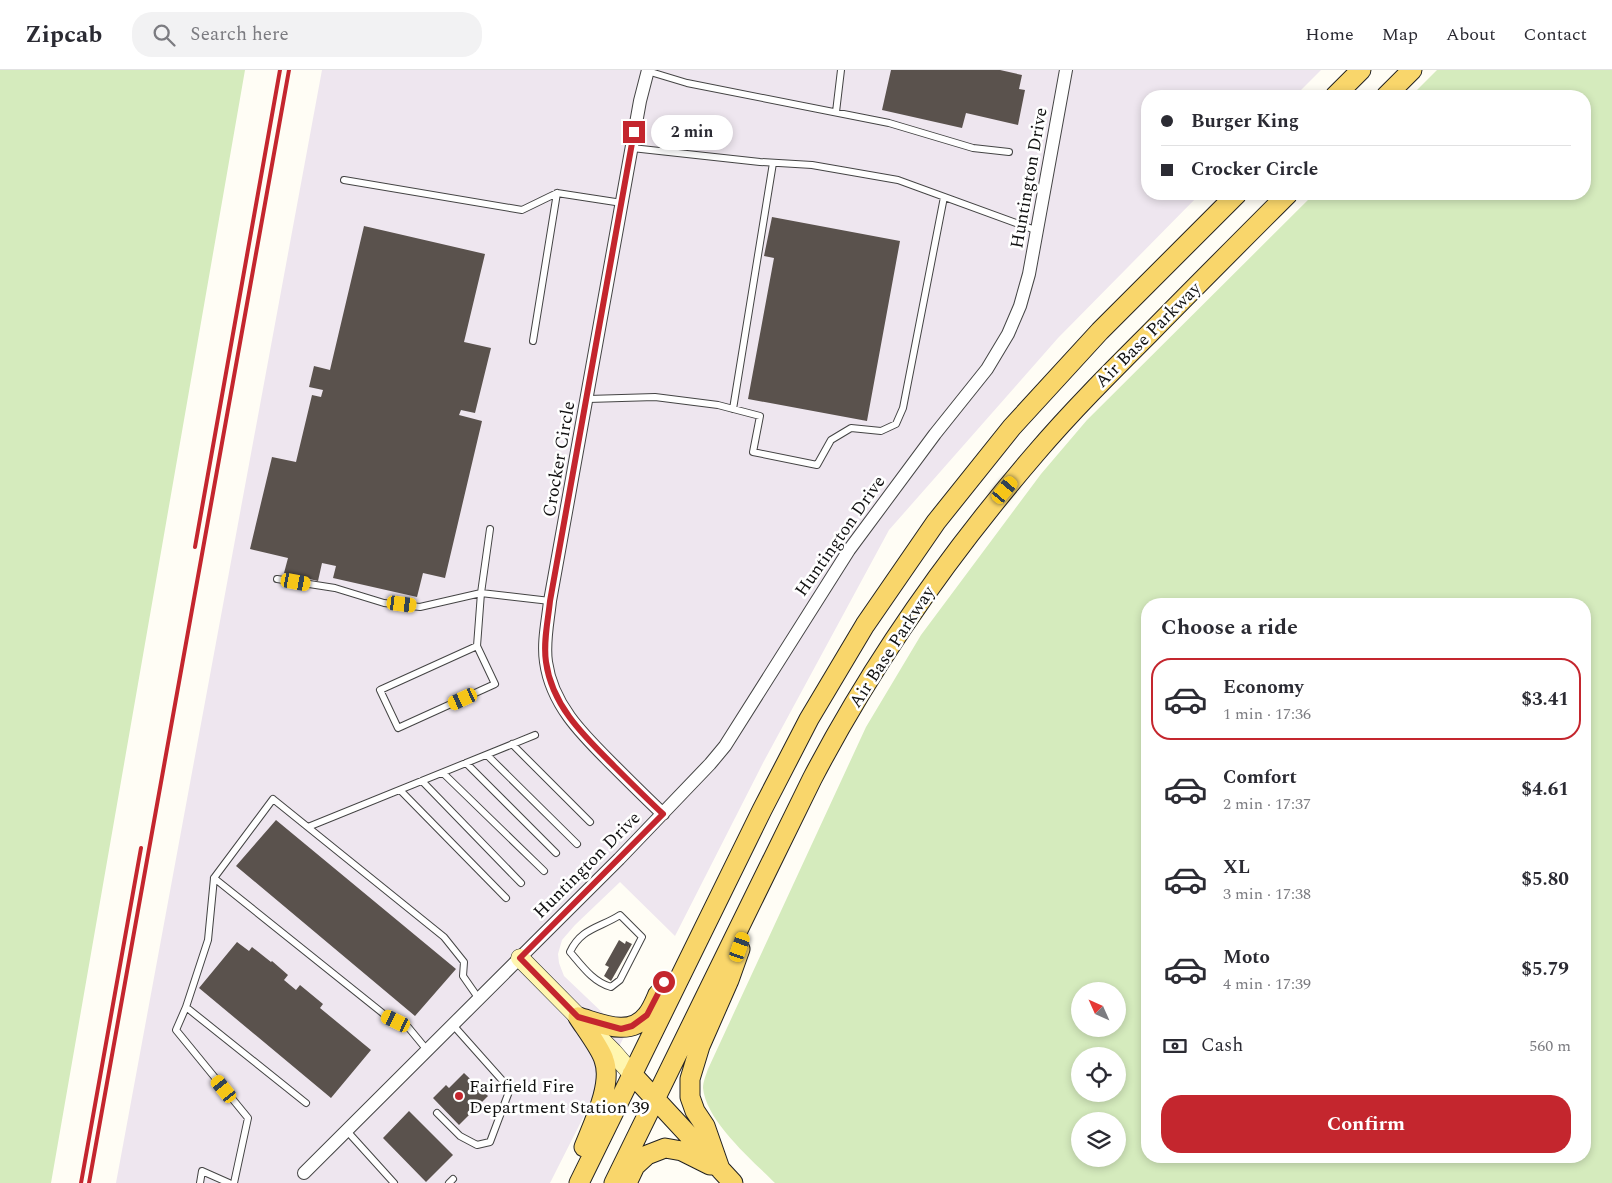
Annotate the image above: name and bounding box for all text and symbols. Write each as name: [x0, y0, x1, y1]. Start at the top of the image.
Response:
search box: [132, 12, 482, 57]
text: Zipcab: [25, 17, 102, 53]
text: Search here: [190, 20, 289, 49]
icon: search: [150, 21, 178, 49]
text: Home: [1305, 21, 1354, 48]
text: Map: [1382, 21, 1418, 48]
text: About: [1446, 21, 1496, 48]
text: Contact: [1524, 21, 1587, 48]
street label: Huntington Drive: [1003, 105, 1055, 251]
text: Burger King: [1191, 107, 1299, 136]
callout: 2 min: [652, 114, 734, 150]
text: 2 min: [671, 120, 713, 144]
route end: [623, 121, 645, 143]
text: Crocker Circle: [1191, 155, 1318, 184]
street label: Air Base Parkway: [1089, 275, 1208, 394]
street label: Crocker Circle: [536, 399, 582, 519]
street label: Huntington Drive: [788, 470, 892, 602]
car: [989, 474, 1020, 506]
car: [279, 572, 312, 592]
street label: Air Base Parkway: [842, 580, 942, 713]
car: [386, 595, 417, 613]
text: Choose a ride: [1161, 611, 1298, 644]
text: Economy: [1223, 673, 1304, 702]
icon: car: [1163, 677, 1208, 722]
text: $3.41: [1521, 685, 1569, 714]
car: [446, 686, 479, 712]
text: 1 min · 17:36: [1223, 702, 1311, 726]
text: Comfort: [1223, 763, 1297, 792]
icon: car: [1163, 767, 1208, 812]
text: $4.61: [1521, 775, 1569, 804]
text: 2 min · 17:37: [1223, 792, 1311, 816]
street label: Huntington Drive: [527, 805, 647, 925]
text: XL: [1223, 853, 1250, 882]
icon: car: [1163, 857, 1208, 902]
text: $5.80: [1521, 865, 1569, 894]
text: 3 min · 17:38: [1223, 882, 1311, 906]
car: [728, 930, 751, 964]
text: Moto: [1223, 943, 1270, 972]
icon: car: [1163, 947, 1208, 992]
text: $5.79: [1521, 955, 1569, 984]
route start: [653, 971, 675, 993]
text: 4 min · 17:39: [1223, 972, 1311, 996]
north arrow: [1071, 982, 1126, 1038]
map controls: [1071, 982, 1126, 1167]
car: [379, 1008, 412, 1034]
text: Cash: [1201, 1031, 1243, 1060]
icon: cash: [1161, 1032, 1189, 1060]
text: 560 m: [1529, 1034, 1571, 1058]
button: locate: [1071, 1047, 1126, 1102]
car: [208, 1073, 239, 1105]
place label: Fairfield Fire Department Station 39: [469, 1073, 650, 1121]
marker: Fairfield Fire Department Station 39: [453, 1090, 465, 1102]
button: Confirm: [1161, 1095, 1571, 1153]
button: layers: [1071, 1112, 1126, 1167]

